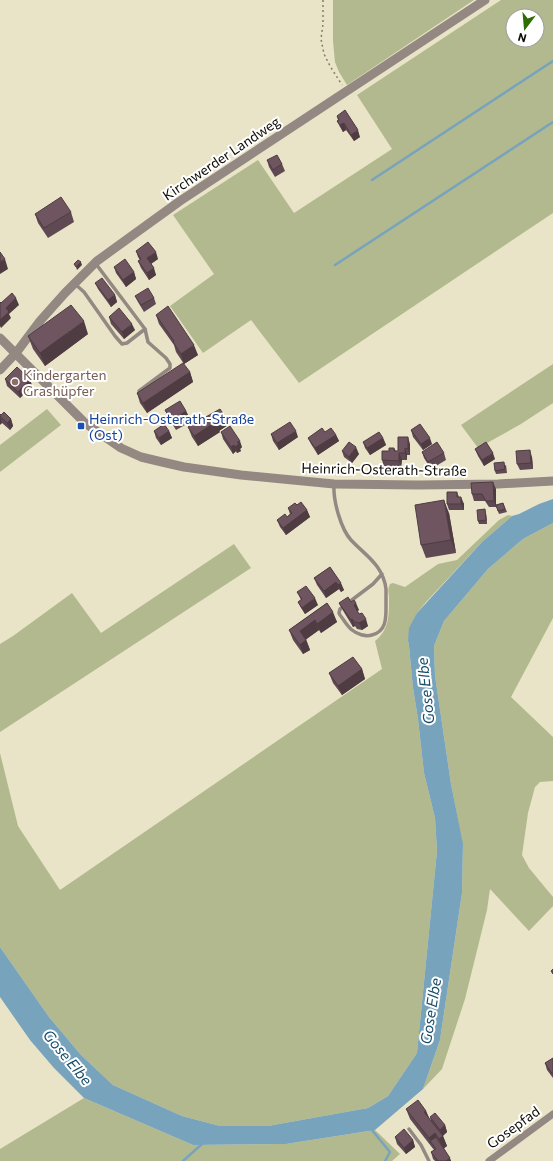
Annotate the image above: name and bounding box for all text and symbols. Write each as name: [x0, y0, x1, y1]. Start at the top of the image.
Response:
north arrow: [505, 8, 545, 48]
text: N: [516, 31, 528, 45]
street label: Kirchwerder Landweg: [159, 112, 283, 204]
place label: Kindergarten Grashüpfer: [23, 366, 107, 399]
marker: Kindergarten Grashüpfer: [10, 377, 20, 387]
place label: Heinrich-Osterath-Straße (Ost): [89, 410, 254, 443]
marker: Heinrich-Osterath-Straße (Ost): [76, 421, 86, 431]
street label: Heinrich-Osterath-Straße: [301, 459, 467, 479]
water label: Gose Elbe: [413, 657, 437, 725]
water label: Gose Elbe: [416, 976, 444, 1045]
water label: Gose Elbe: [40, 1026, 96, 1088]
street label: Gosepfad: [483, 1102, 543, 1152]

